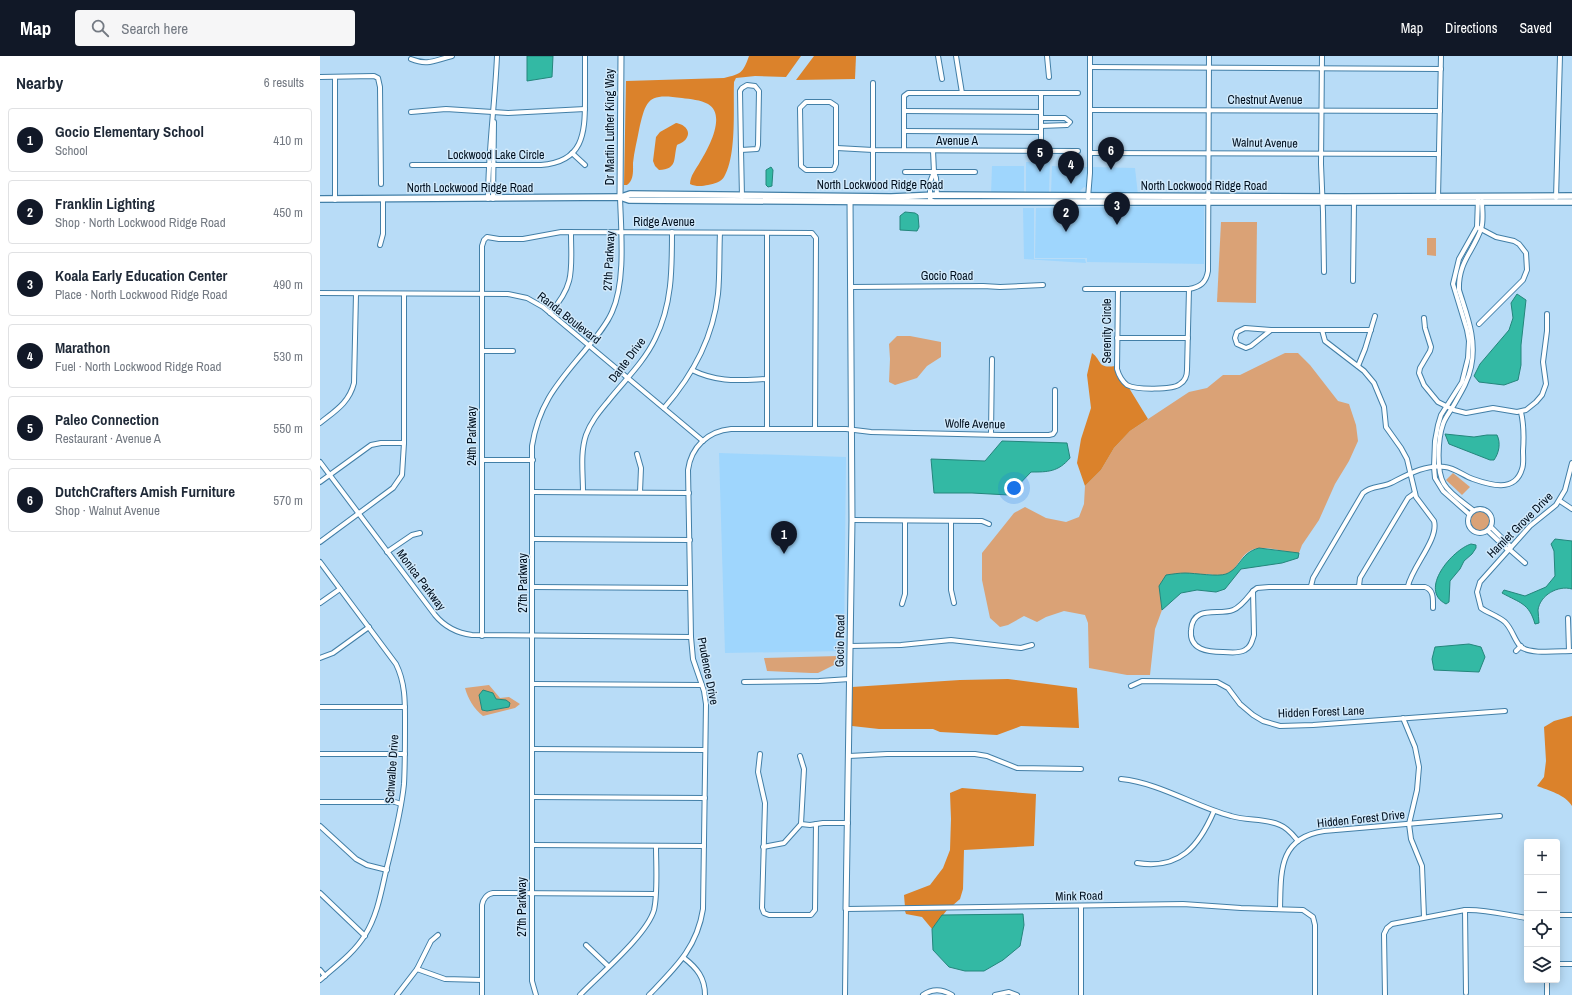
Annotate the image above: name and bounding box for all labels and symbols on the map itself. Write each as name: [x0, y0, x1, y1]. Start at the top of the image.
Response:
street label: Dr Martin Luther King Way: [602, 69, 618, 185]
street label: Chestnut Avenue: [1228, 92, 1302, 108]
street label: Avenue A: [935, 133, 978, 149]
street label: Walnut Avenue: [1232, 134, 1298, 152]
pin: 6: [1098, 137, 1124, 170]
pin: 5: [1027, 139, 1053, 172]
street label: Lockwood Lake Circle: [448, 147, 544, 163]
pin: 4: [1058, 151, 1084, 184]
street label: North Lockwood Ridge Road: [817, 177, 943, 193]
street label: North Lockwood Ridge Road: [1141, 178, 1267, 194]
street label: North Lockwood Ridge Road: [407, 180, 533, 196]
pin: 3: [1104, 192, 1130, 225]
pin: 2: [1053, 199, 1079, 232]
street label: Ridge Avenue: [633, 214, 695, 230]
street label: 27th Parkway: [599, 231, 619, 291]
street label: Gocio Road: [921, 268, 973, 284]
street label: Randa Boulevard: [534, 288, 604, 348]
street label: Serenity Circle: [1099, 298, 1115, 364]
street label: Dante Drive: [605, 334, 649, 386]
street label: 24th Parkway: [464, 406, 480, 466]
street label: Wolfe Avenue: [945, 415, 1005, 433]
your location: [1004, 478, 1024, 498]
street label: Hamlet Grove Drive: [1484, 489, 1556, 561]
pin: 1: [771, 521, 797, 554]
street label: Monica Parkway: [393, 546, 449, 614]
street label: 27th Parkway: [515, 553, 531, 613]
street label: Gocio Road: [832, 615, 848, 667]
street label: Prudence Drive: [694, 636, 722, 706]
street label: Hidden Forest Lane: [1277, 702, 1365, 722]
street label: Schwalbe Drive: [382, 734, 402, 804]
street label: Hidden Forest Drive: [1316, 806, 1406, 832]
street label: 27th Parkway: [514, 877, 530, 937]
street label: Mink Road: [1055, 888, 1103, 904]

